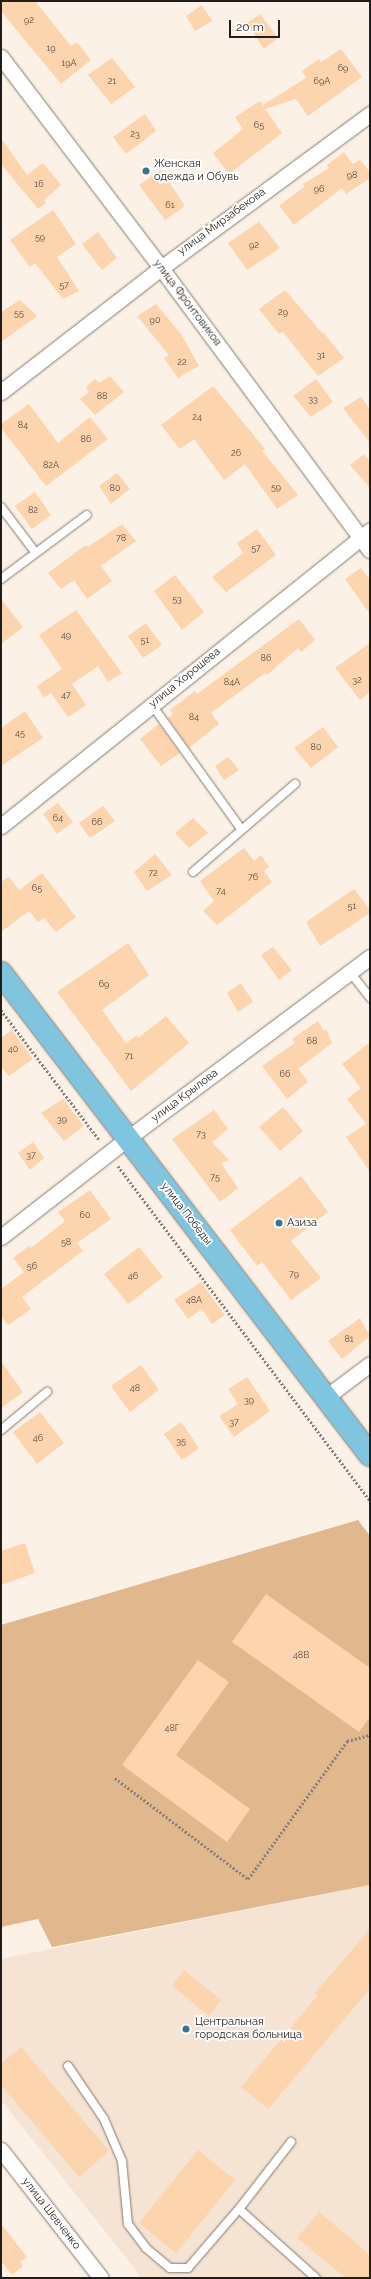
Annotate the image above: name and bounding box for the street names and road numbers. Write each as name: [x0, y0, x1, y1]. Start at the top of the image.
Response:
street label: улица Мирзабекова: [176, 186, 268, 258]
street label: улица Фронтовиков: [150, 257, 224, 349]
street label: улица Хорошева: [147, 645, 223, 711]
street label: улица Крылова: [149, 1067, 221, 1125]
street label: улица Победы: [158, 1180, 214, 1248]
street label: улица Шевченко: [19, 2176, 83, 2252]

